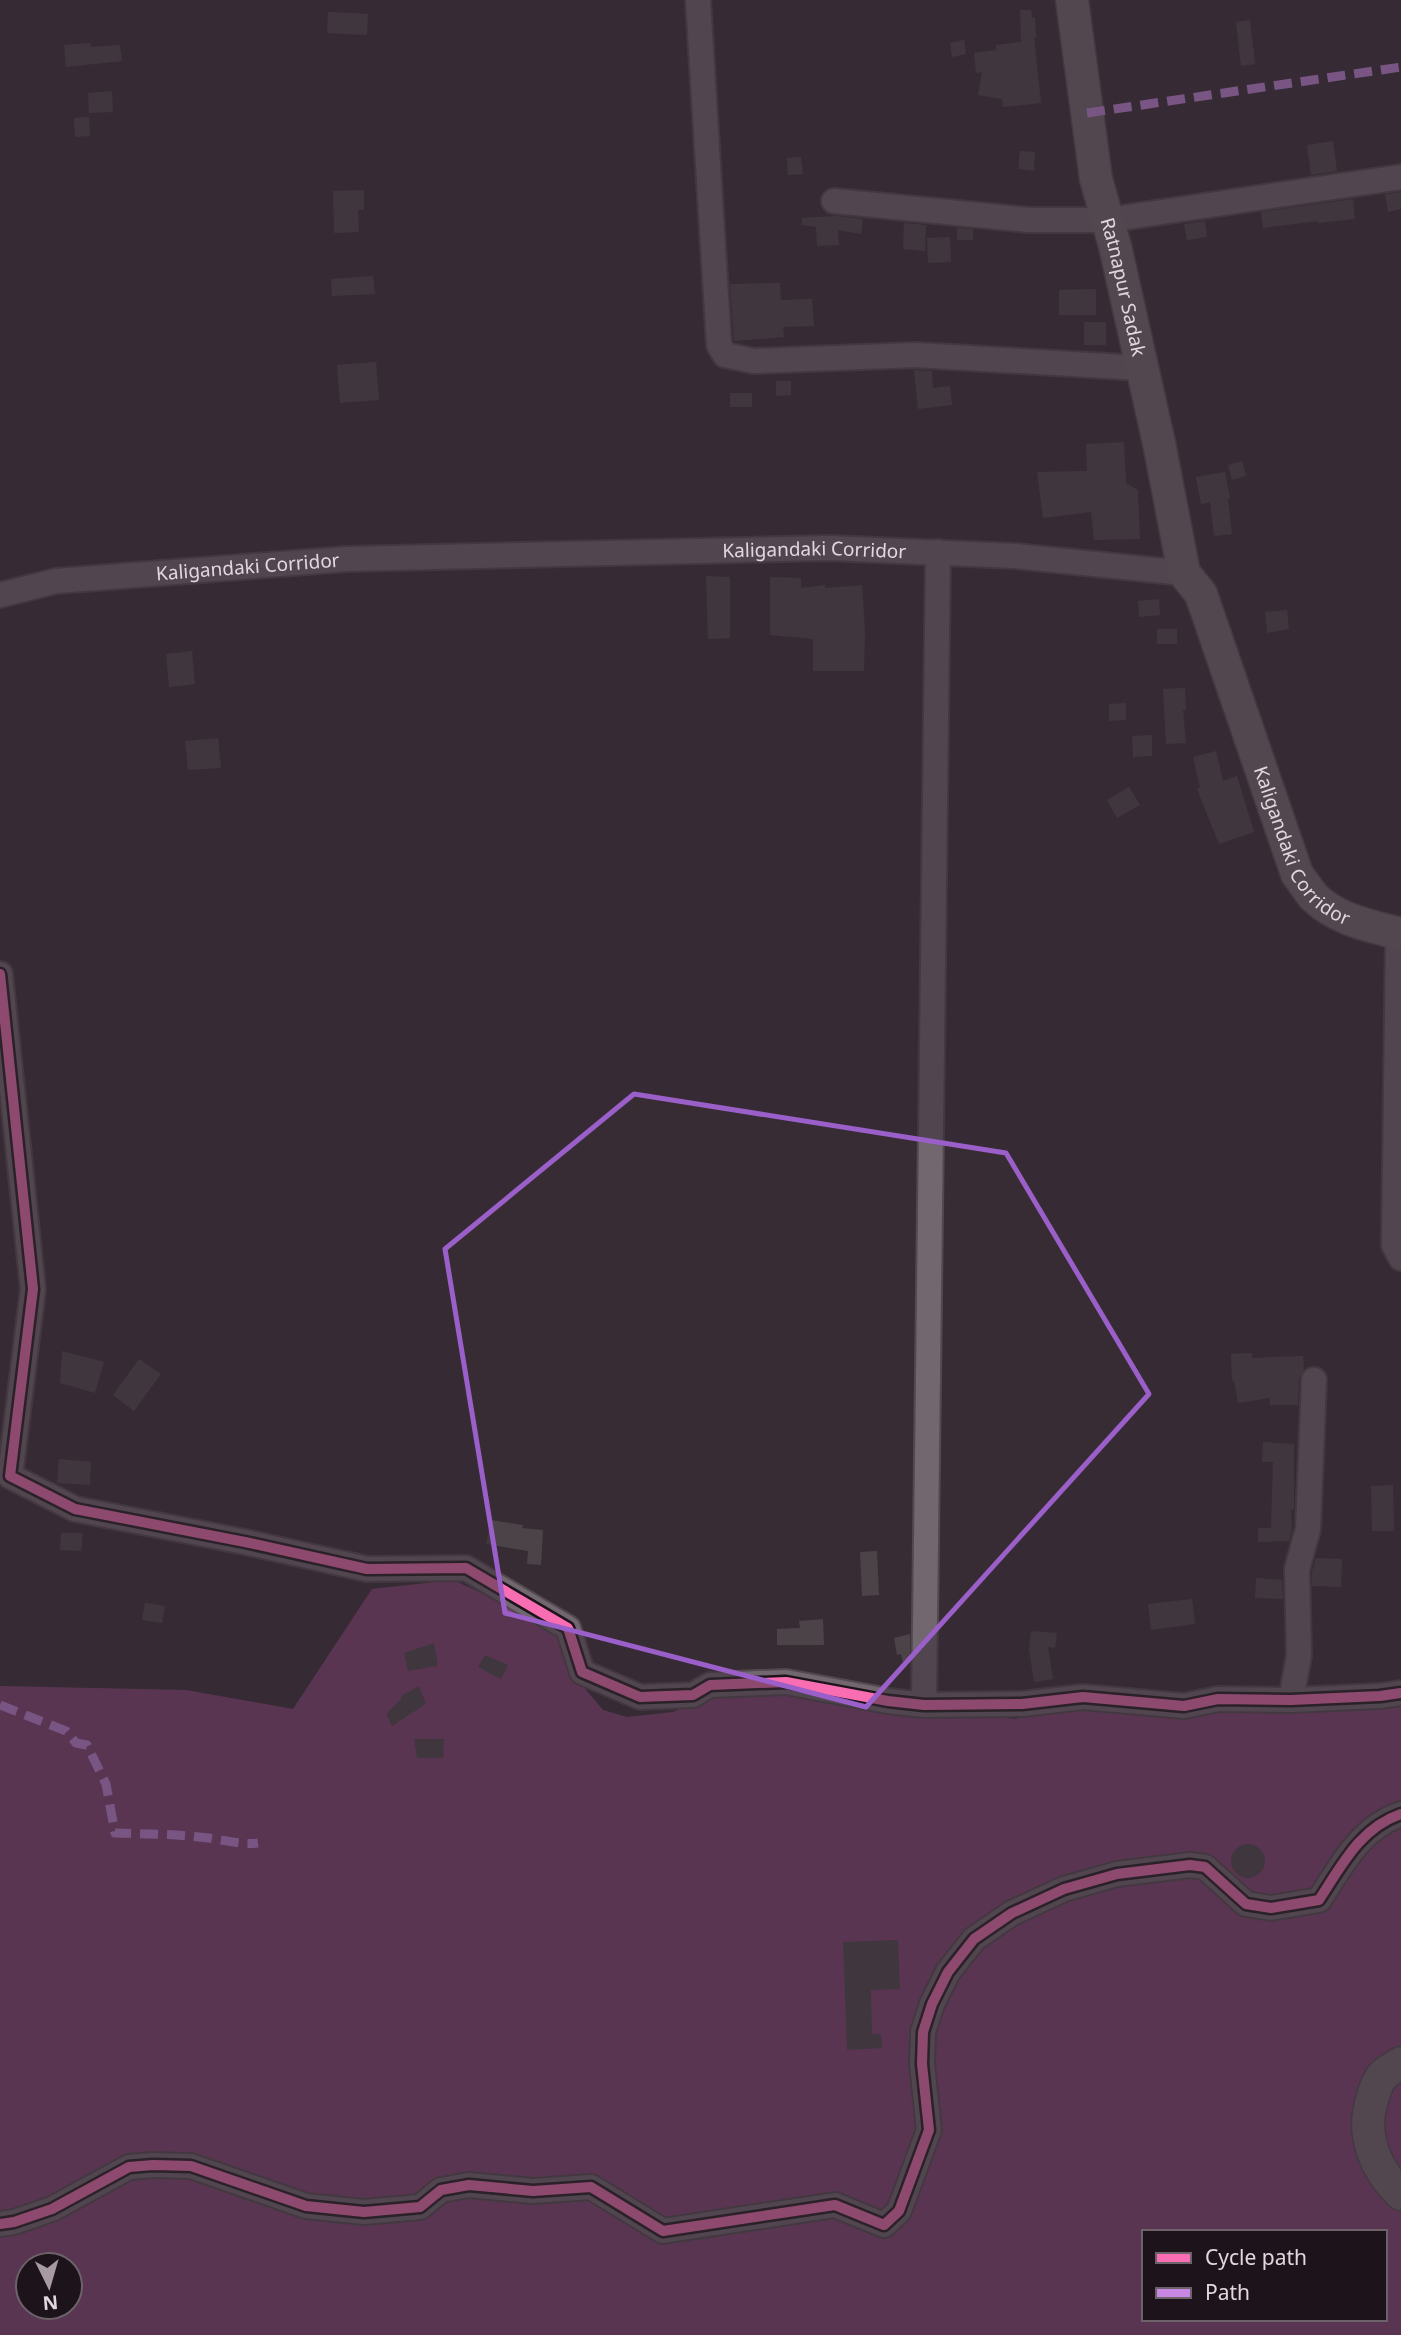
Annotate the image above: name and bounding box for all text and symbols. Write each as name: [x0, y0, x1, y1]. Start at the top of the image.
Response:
street label: Ratnapur Sadak: [1095, 214, 1152, 359]
street label: Kaligandaki Corridor: [722, 535, 907, 564]
street label: Kaligandaki Corridor: [155, 547, 341, 586]
street label: Kaligandaki Corridor: [1248, 762, 1354, 931]
legend: [1142, 2230, 1387, 2321]
text: Cycle path: [1205, 2243, 1307, 2271]
north arrow: [14, 2251, 84, 2321]
text: Path: [1205, 2278, 1250, 2306]
text: N: [42, 2289, 59, 2317]

